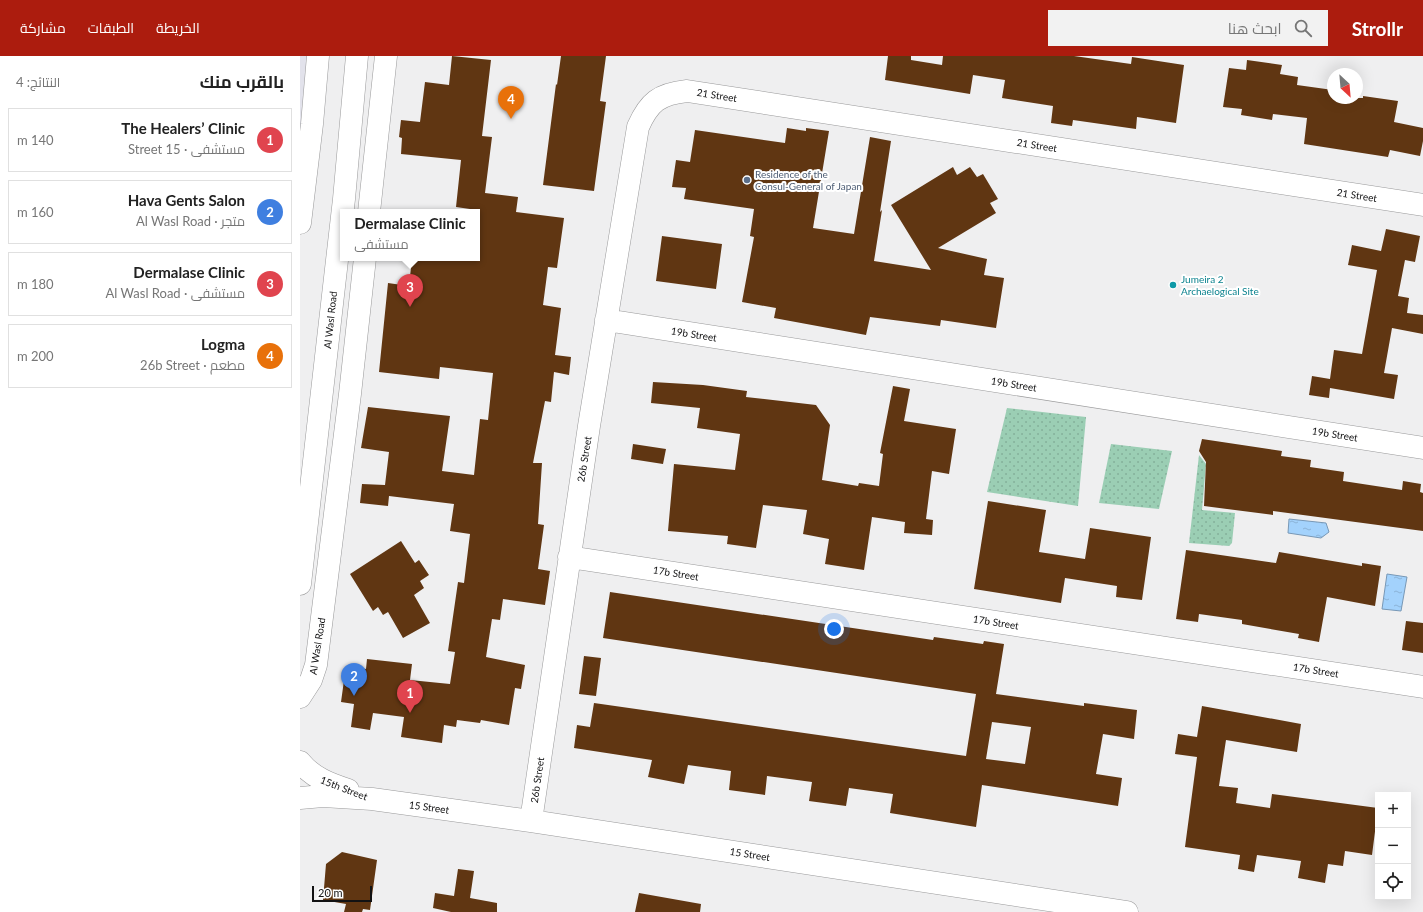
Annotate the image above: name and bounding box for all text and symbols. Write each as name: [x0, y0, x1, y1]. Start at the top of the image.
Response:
search box: [1048, 10, 1328, 46]
icon: search: [1292, 17, 1314, 39]
text: Strollr: [1352, 17, 1403, 40]
text: مشاركة: [20, 19, 66, 36]
text: الطبقات: [88, 19, 134, 36]
text: الخريطة: [156, 19, 200, 36]
text: ابحث هنا: [1228, 19, 1282, 37]
north arrow: [1327, 68, 1363, 104]
text: بالقرب منك: [200, 71, 284, 92]
text: النتائج: 4: [16, 74, 60, 90]
pin: 4: [498, 86, 524, 119]
street label: 21 Street: [696, 86, 738, 104]
text: The Healers’ Clinic: [121, 119, 245, 137]
text: 140 m: [17, 132, 54, 148]
text: 1: [266, 132, 274, 148]
street label: 21 Street: [1016, 136, 1058, 154]
text: مستشفى · 15 Street: [128, 141, 245, 157]
place label: Residence of the Consul-General of Japan: [755, 168, 862, 192]
marker: Residence of the Consul-General of Japan: [742, 175, 752, 185]
street label: 21 Street: [1336, 186, 1378, 204]
text: Hava Gents Salon: [128, 191, 245, 209]
text: 160 m: [17, 204, 54, 220]
text: 2: [266, 204, 274, 220]
popup: [340, 209, 480, 261]
text: متجر · Al Wasl Road: [136, 213, 245, 229]
text: Dermalase Clinic: [354, 214, 466, 232]
text: مستشفى: [354, 236, 409, 252]
text: Dermalase Clinic: [133, 263, 245, 281]
place label: Jumeira 2 Archaelogical Site: [1181, 273, 1259, 297]
pin: 3: [397, 274, 423, 307]
text: 180 m: [17, 276, 54, 292]
text: 3: [266, 276, 274, 292]
marker: Jumeira 2 Archaelogical Site: [1168, 280, 1178, 290]
text: مستشفى · Al Wasl Road: [106, 285, 245, 301]
street label: Al Wasl Road: [321, 291, 339, 349]
street label: 19b Street: [670, 324, 718, 344]
text: Logma: [201, 335, 245, 353]
text: 200 m: [17, 348, 54, 364]
text: 4: [266, 348, 274, 364]
text: مطعم · 26b Street: [140, 357, 245, 373]
street label: 19b Street: [990, 374, 1038, 394]
street label: 19b Street: [1311, 424, 1359, 444]
street label: 26b Street: [574, 435, 594, 483]
street label: 17b Street: [652, 563, 700, 583]
street label: 17b Street: [972, 612, 1020, 632]
street label: Al Wasl Road: [307, 617, 327, 675]
your location: [824, 619, 844, 639]
street label: 17b Street: [1292, 660, 1340, 680]
pin: 2: [341, 663, 367, 696]
pin: 1: [397, 680, 423, 713]
street label: 26b Street: [528, 756, 546, 804]
street label: 15th Street: [319, 774, 370, 803]
map controls: [1375, 792, 1411, 900]
button: +: [1375, 792, 1411, 828]
street label: 15 Street: [408, 798, 450, 816]
button: −: [1375, 828, 1411, 864]
street label: 15 Street: [729, 845, 771, 863]
button: locate: [1375, 864, 1411, 900]
scale bar: [312, 884, 372, 903]
text: 20 m: [318, 886, 343, 899]

